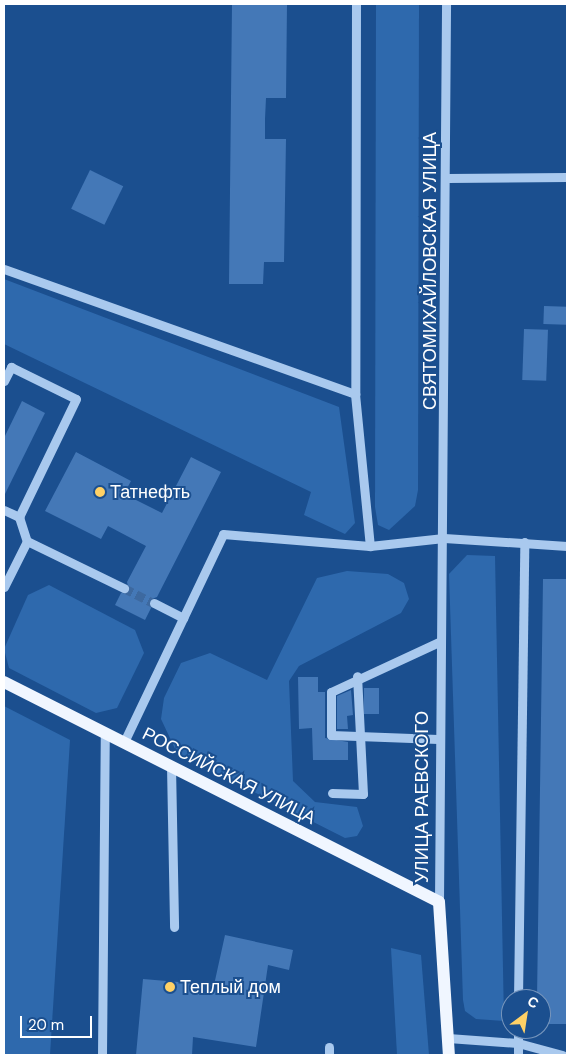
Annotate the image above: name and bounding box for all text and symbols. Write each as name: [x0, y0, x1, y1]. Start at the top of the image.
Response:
street label: СВЯТОМИХАЙЛОВСКАЯ УЛИЦА: [419, 132, 441, 410]
place label: Татнефть: [110, 481, 190, 503]
marker: Татнефть: [94, 486, 106, 498]
street label: УЛИЦА РАЕВСКОГО: [411, 711, 433, 883]
street label: РОССИЙСКАЯ УЛИЦА: [139, 723, 319, 829]
place label: Теплый дом: [180, 976, 281, 998]
marker: Теплый дом: [164, 981, 176, 993]
north arrow: [501, 989, 551, 1039]
text: С: [524, 992, 542, 1012]
scale bar: [22, 1006, 95, 1038]
text: 20 m: [28, 1015, 64, 1035]

